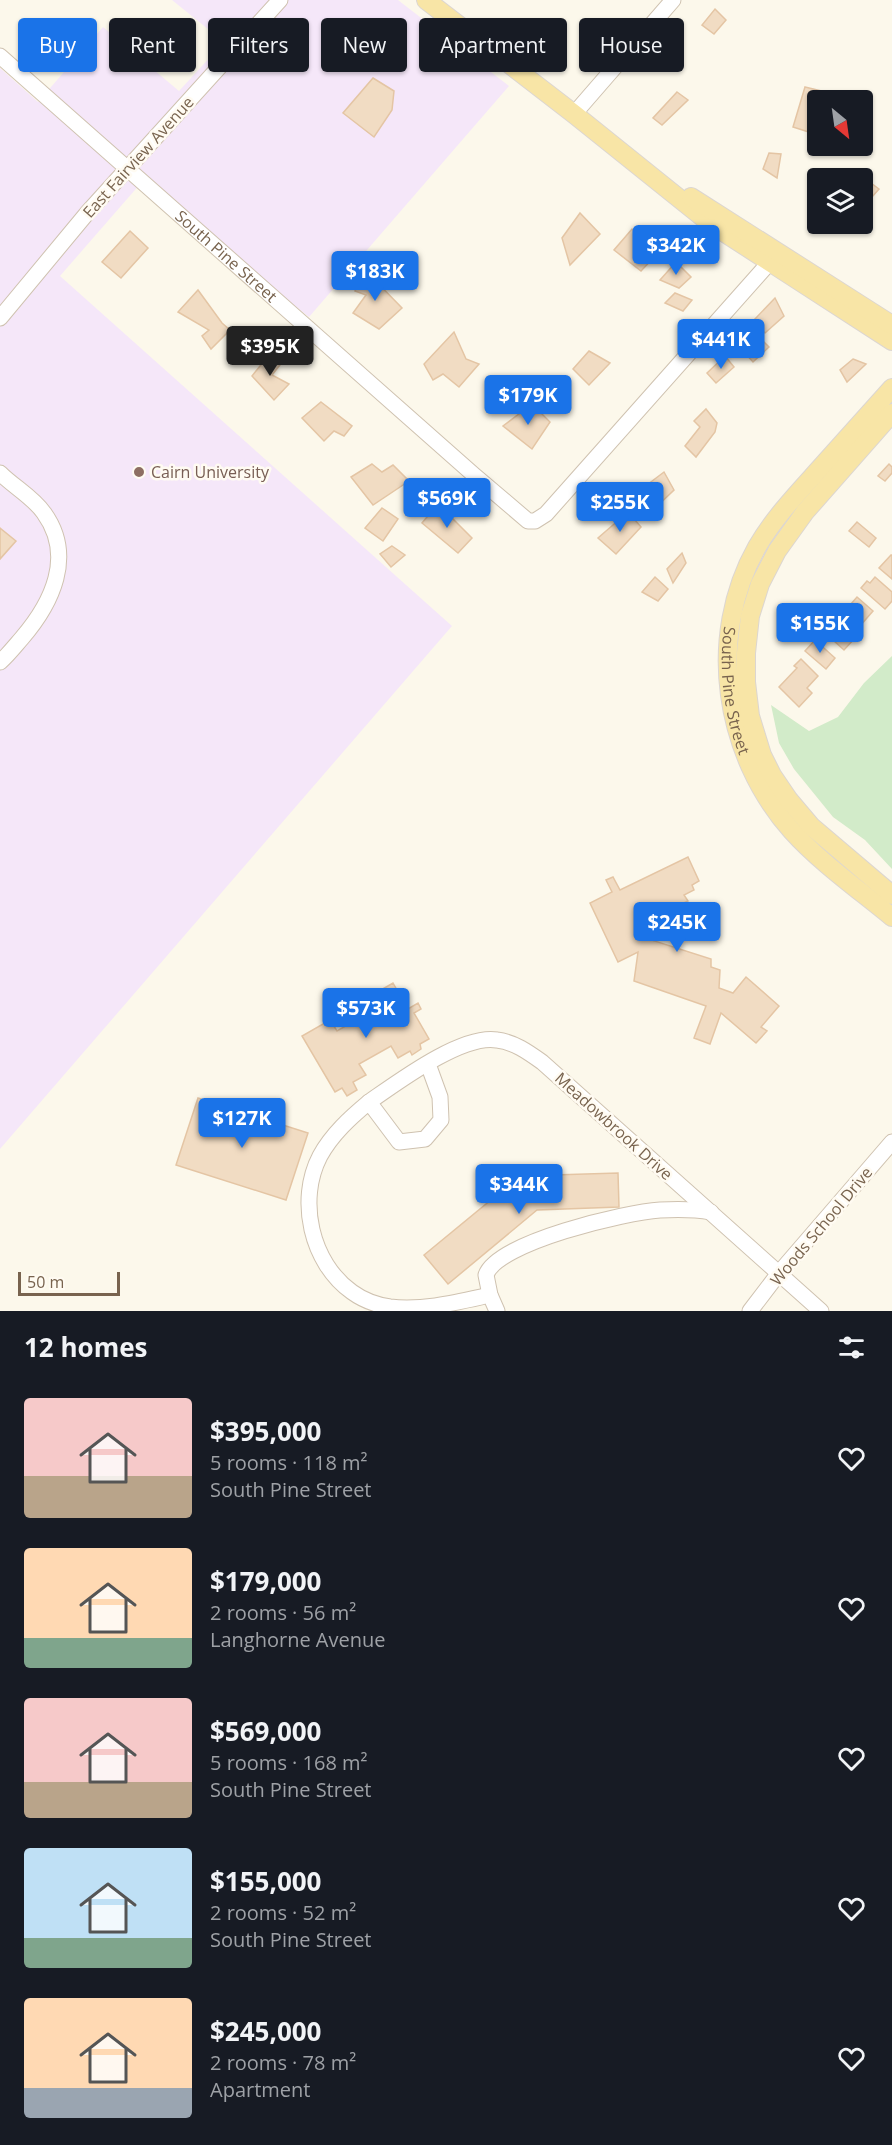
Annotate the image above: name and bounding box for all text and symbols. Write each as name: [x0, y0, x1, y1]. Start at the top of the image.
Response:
chip: Buy: [18, 18, 97, 72]
chip: Rent: [109, 18, 196, 72]
chip: Filters: [208, 18, 309, 72]
chip: New: [321, 18, 407, 72]
chip: Apartment: [419, 18, 567, 72]
chip: House: [579, 18, 684, 72]
north arrow: [807, 90, 873, 156]
map controls: [807, 90, 873, 234]
street label: East Fairview Avenue: [78, 92, 198, 222]
button: layers: [807, 168, 873, 234]
street label: South Pine Street: [171, 205, 282, 307]
pin: $342K: [634, 225, 718, 276]
text: $342K: [646, 231, 706, 258]
pin: $183K: [333, 251, 417, 302]
text: $183K: [345, 257, 405, 284]
pin: $441K: [679, 319, 763, 370]
text: $441K: [691, 325, 751, 352]
pin: $395K: [228, 326, 312, 377]
text: $395K: [240, 332, 300, 359]
pin: $179K: [486, 375, 570, 426]
text: $179K: [498, 381, 558, 408]
place label: Cairn University: [151, 461, 270, 483]
marker: Cairn University: [132, 465, 146, 479]
pin: $569K: [405, 478, 489, 529]
pin: $255K: [578, 482, 662, 533]
text: $569K: [417, 484, 477, 511]
text: $255K: [590, 488, 650, 515]
pin: $155K: [778, 603, 862, 654]
text: $155K: [790, 609, 850, 636]
street label: South Pine Street: [717, 625, 755, 758]
pin: $245K: [635, 902, 719, 953]
text: $245K: [647, 908, 707, 935]
pin: $573K: [324, 988, 408, 1039]
text: $573K: [336, 994, 396, 1021]
street label: Meadowbrook Drive: [550, 1067, 678, 1185]
pin: $127K: [200, 1098, 284, 1149]
text: $127K: [212, 1104, 272, 1131]
street label: Woods School Drive: [765, 1162, 877, 1290]
pin: $344K: [477, 1164, 561, 1215]
text: $344K: [489, 1170, 549, 1197]
scale bar: [18, 1269, 120, 1296]
text: 50 m: [27, 1271, 64, 1293]
text: 12 homes: [24, 1329, 148, 1365]
icon: filters: [835, 1331, 868, 1364]
text: $395,000: [210, 1413, 321, 1449]
icon: home: [72, 1422, 144, 1494]
icon: heart: [835, 1442, 868, 1475]
text: 5 rooms · 118 m²: [210, 1449, 368, 1476]
text: South Pine Street: [210, 1476, 371, 1503]
text: $179,000: [210, 1563, 321, 1599]
icon: home: [72, 1572, 144, 1644]
icon: heart: [835, 1592, 868, 1625]
text: 2 rooms · 56 m²: [210, 1599, 356, 1626]
text: Langhorne Avenue: [210, 1626, 385, 1653]
text: $569,000: [210, 1713, 321, 1749]
icon: home: [72, 1722, 144, 1794]
icon: heart: [835, 1742, 868, 1775]
text: 5 rooms · 168 m²: [210, 1749, 368, 1776]
text: South Pine Street: [210, 1776, 371, 1803]
text: $155,000: [210, 1863, 321, 1899]
icon: home: [72, 1872, 144, 1944]
icon: heart: [835, 1892, 868, 1925]
text: 2 rooms · 52 m²: [210, 1899, 356, 1926]
text: South Pine Street: [210, 1926, 371, 1953]
text: $245,000: [210, 2013, 321, 2049]
icon: home: [72, 2022, 144, 2094]
icon: heart: [835, 2042, 868, 2075]
text: 2 rooms · 78 m²: [210, 2049, 356, 2076]
text: Apartment: [210, 2076, 310, 2103]

